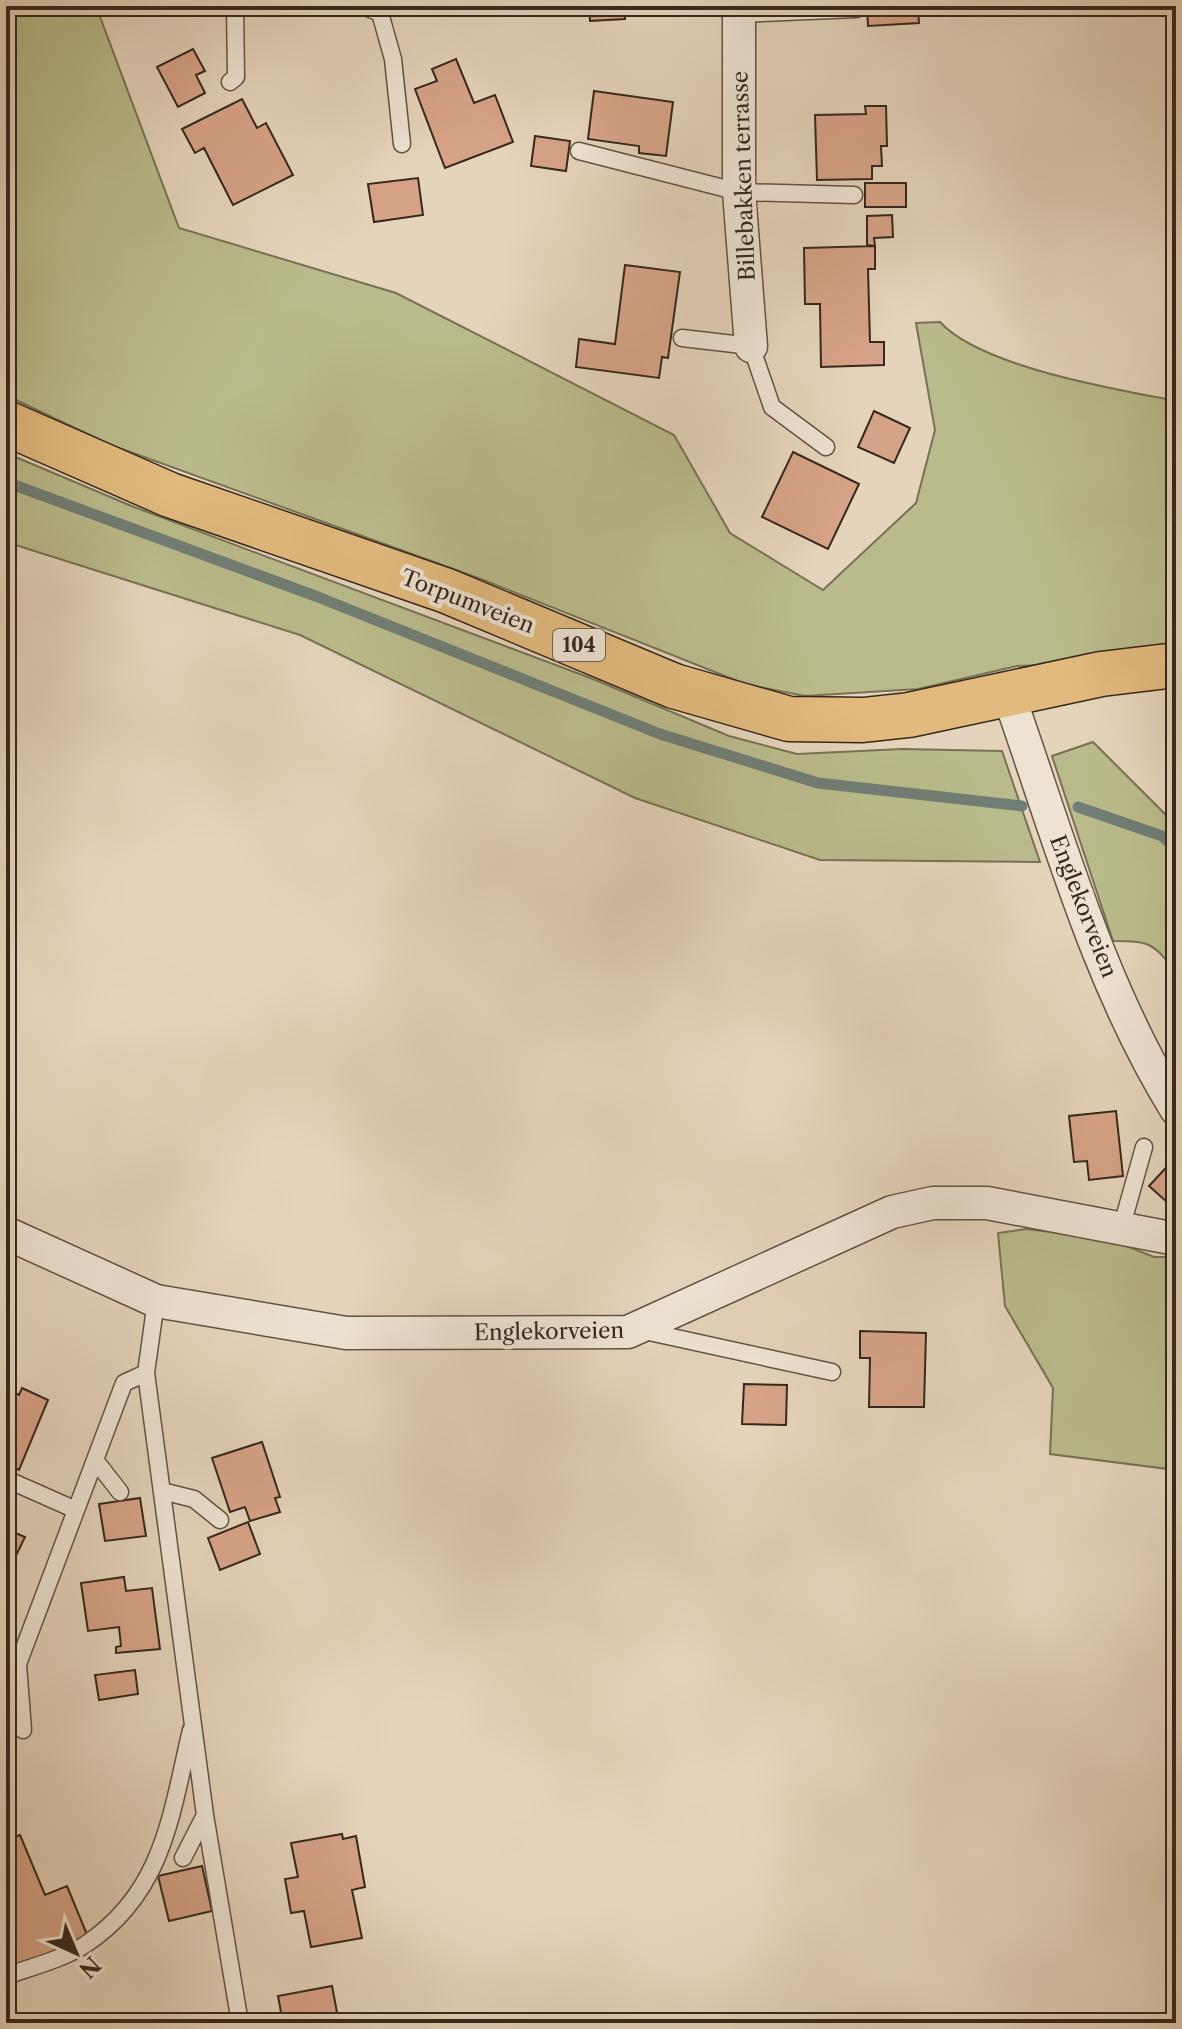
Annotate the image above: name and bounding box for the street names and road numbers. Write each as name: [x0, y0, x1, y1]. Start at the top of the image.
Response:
street label: Billebakken terrasse: [726, 70, 761, 282]
street label: Torpumveien: [397, 564, 538, 639]
road number: 104: [553, 629, 605, 661]
street label: Englekorveien: [1044, 831, 1123, 981]
street label: Englekorveien: [474, 1317, 625, 1346]

